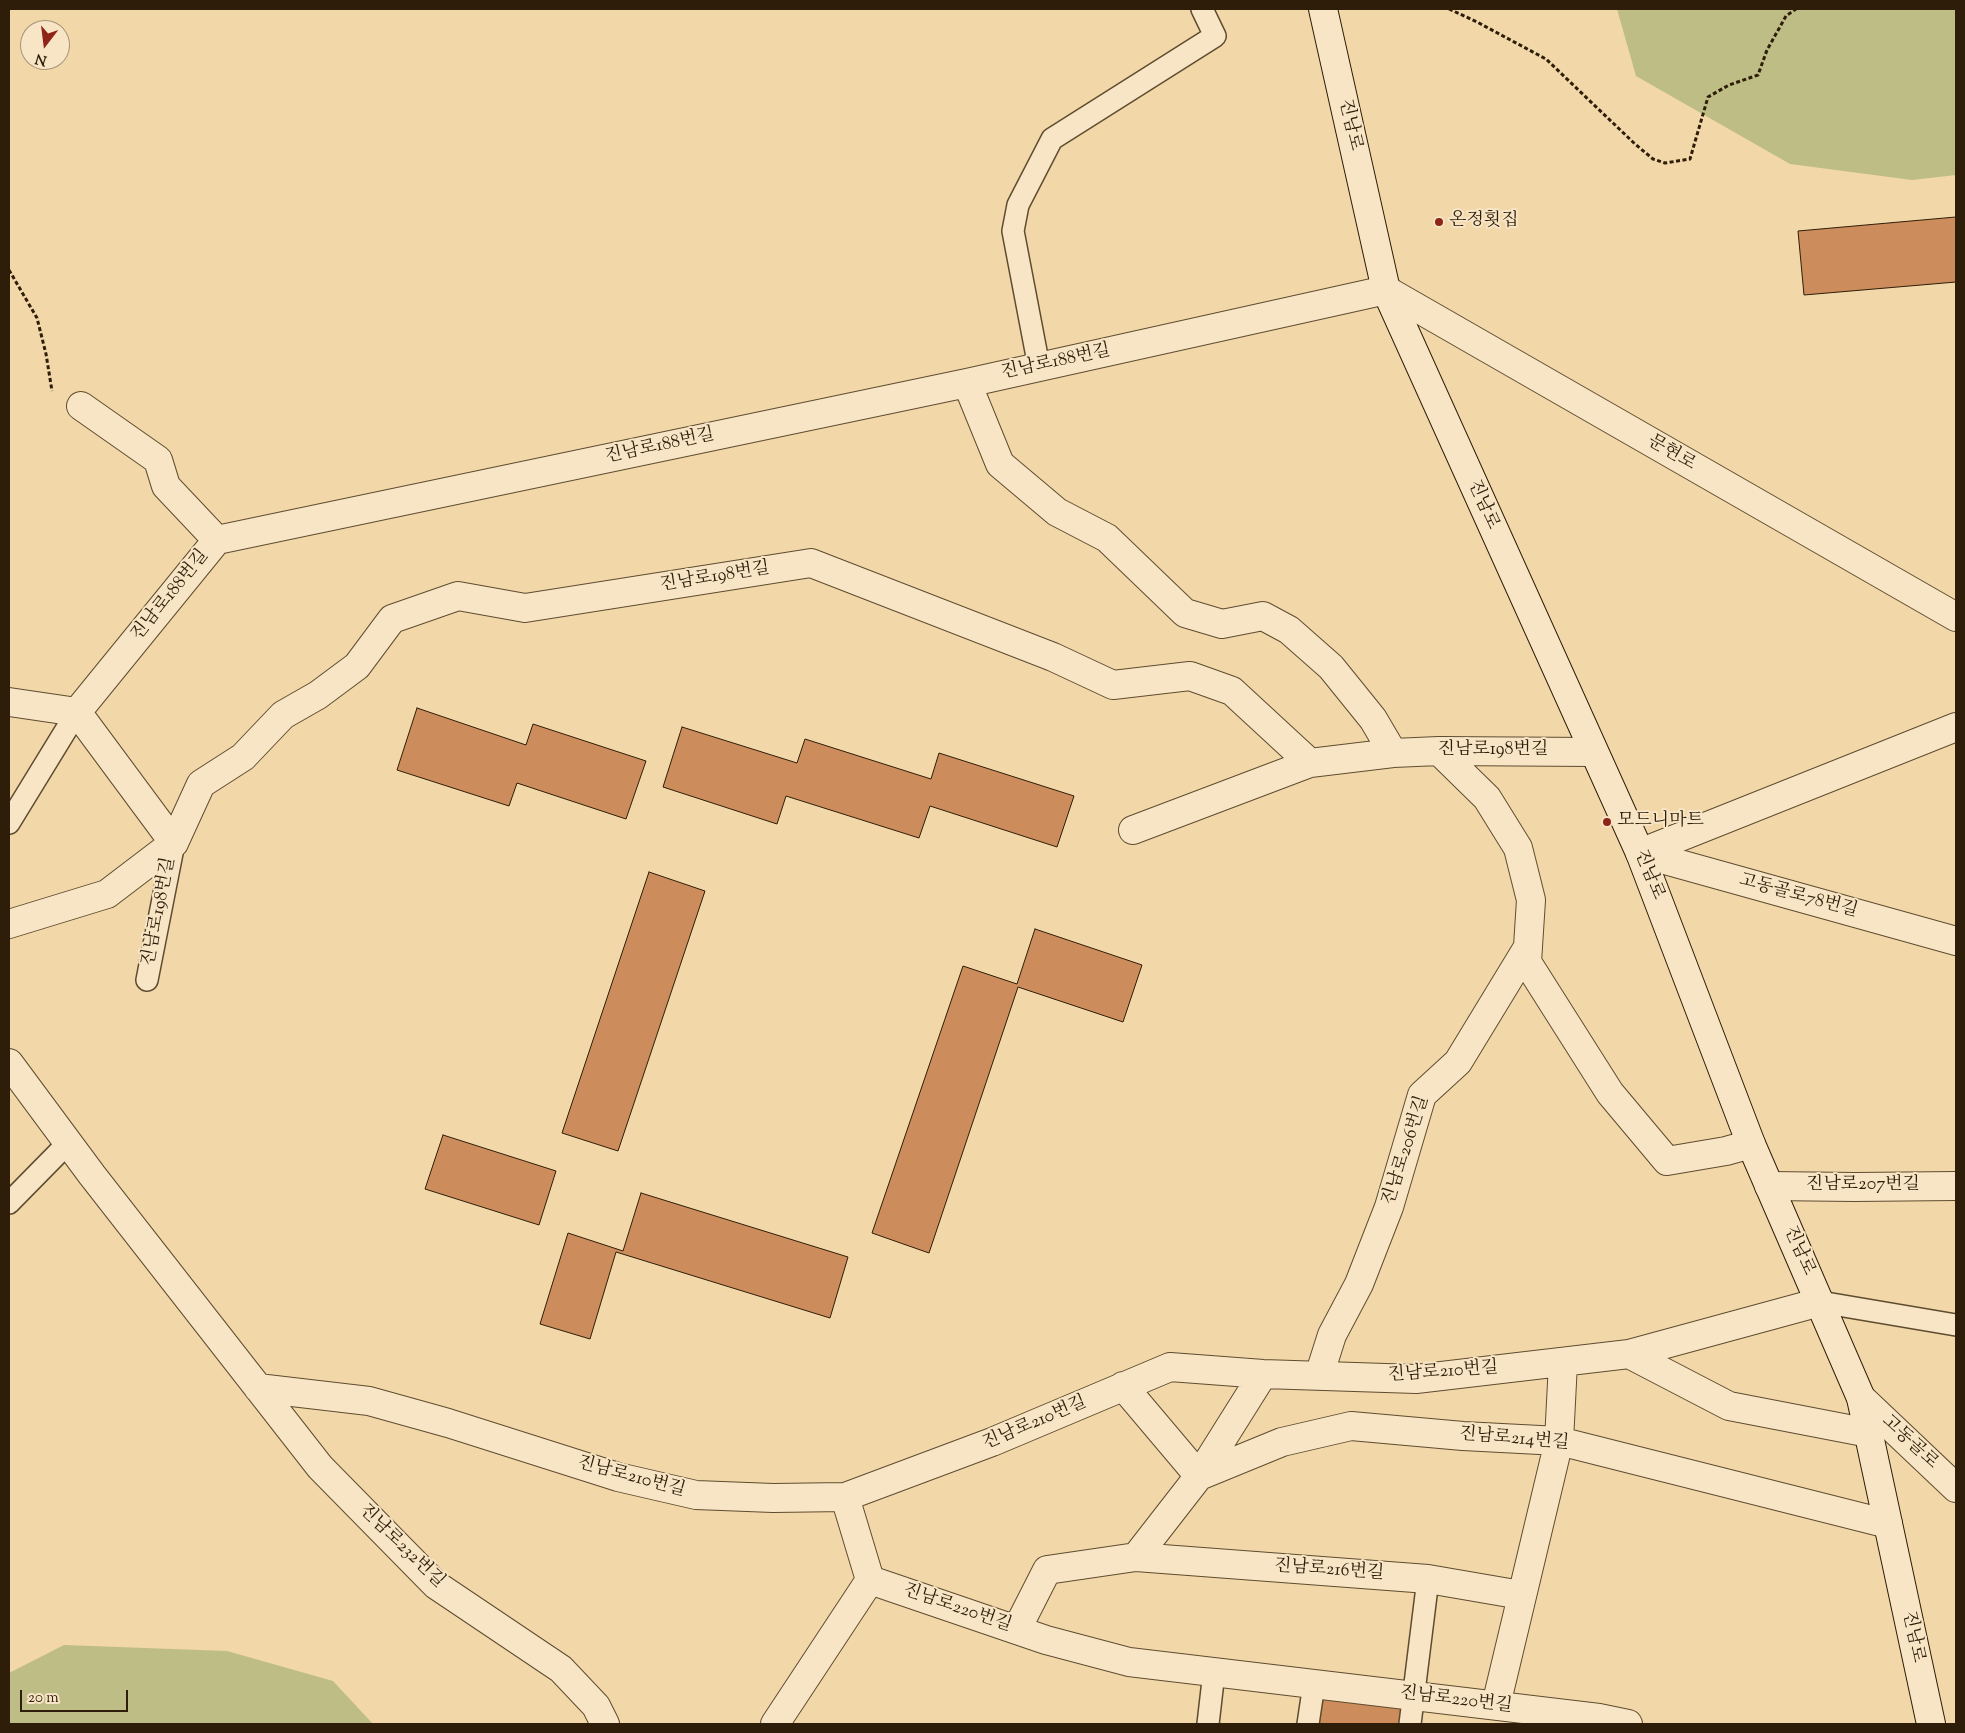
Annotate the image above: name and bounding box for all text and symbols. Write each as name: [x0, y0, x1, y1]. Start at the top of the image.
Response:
north arrow: [20, 20, 70, 70]
text: N: [33, 47, 49, 70]
street label: 진남로: [1333, 97, 1365, 153]
place label: 온정횟집: [1449, 211, 1519, 233]
marker: 온정횟집: [1433, 216, 1445, 228]
street label: 진남로188번길: [999, 341, 1113, 385]
street label: 진남로188번길: [603, 425, 717, 469]
street label: 문현로: [1643, 432, 1699, 476]
street label: 진남로: [1462, 477, 1502, 533]
street label: 진남로188번길: [128, 546, 214, 646]
street label: 진남로198번길: [659, 559, 771, 597]
street label: 진남로198번길: [1438, 740, 1548, 762]
place label: 모드니마트: [1617, 811, 1704, 833]
marker: 모드니마트: [1601, 816, 1613, 828]
street label: 진남로: [1628, 847, 1668, 903]
street label: 진남로198번길: [139, 856, 181, 968]
street label: 고동골로78번길: [1736, 871, 1860, 923]
street label: 진남로206번길: [1379, 1094, 1435, 1208]
street label: 진남로207번길: [1806, 1175, 1920, 1197]
street label: 진남로: [1778, 1223, 1818, 1279]
street label: 진남로210번길: [1387, 1358, 1499, 1388]
street label: 진남로210번길: [980, 1392, 1090, 1456]
street label: 고동골로: [1876, 1411, 1942, 1475]
street label: 진남로214번길: [1458, 1424, 1570, 1456]
street label: 진남로210번길: [575, 1453, 687, 1503]
street label: 진남로232번길: [354, 1501, 448, 1593]
street label: 진남로216번길: [1273, 1556, 1385, 1586]
street label: 진남로220번길: [900, 1580, 1014, 1638]
street label: 진남로: [1896, 1609, 1928, 1665]
scale bar: [22, 1680, 130, 1712]
street label: 진남로220번길: [1398, 1683, 1514, 1719]
text: 20 m: [28, 1688, 59, 1709]

